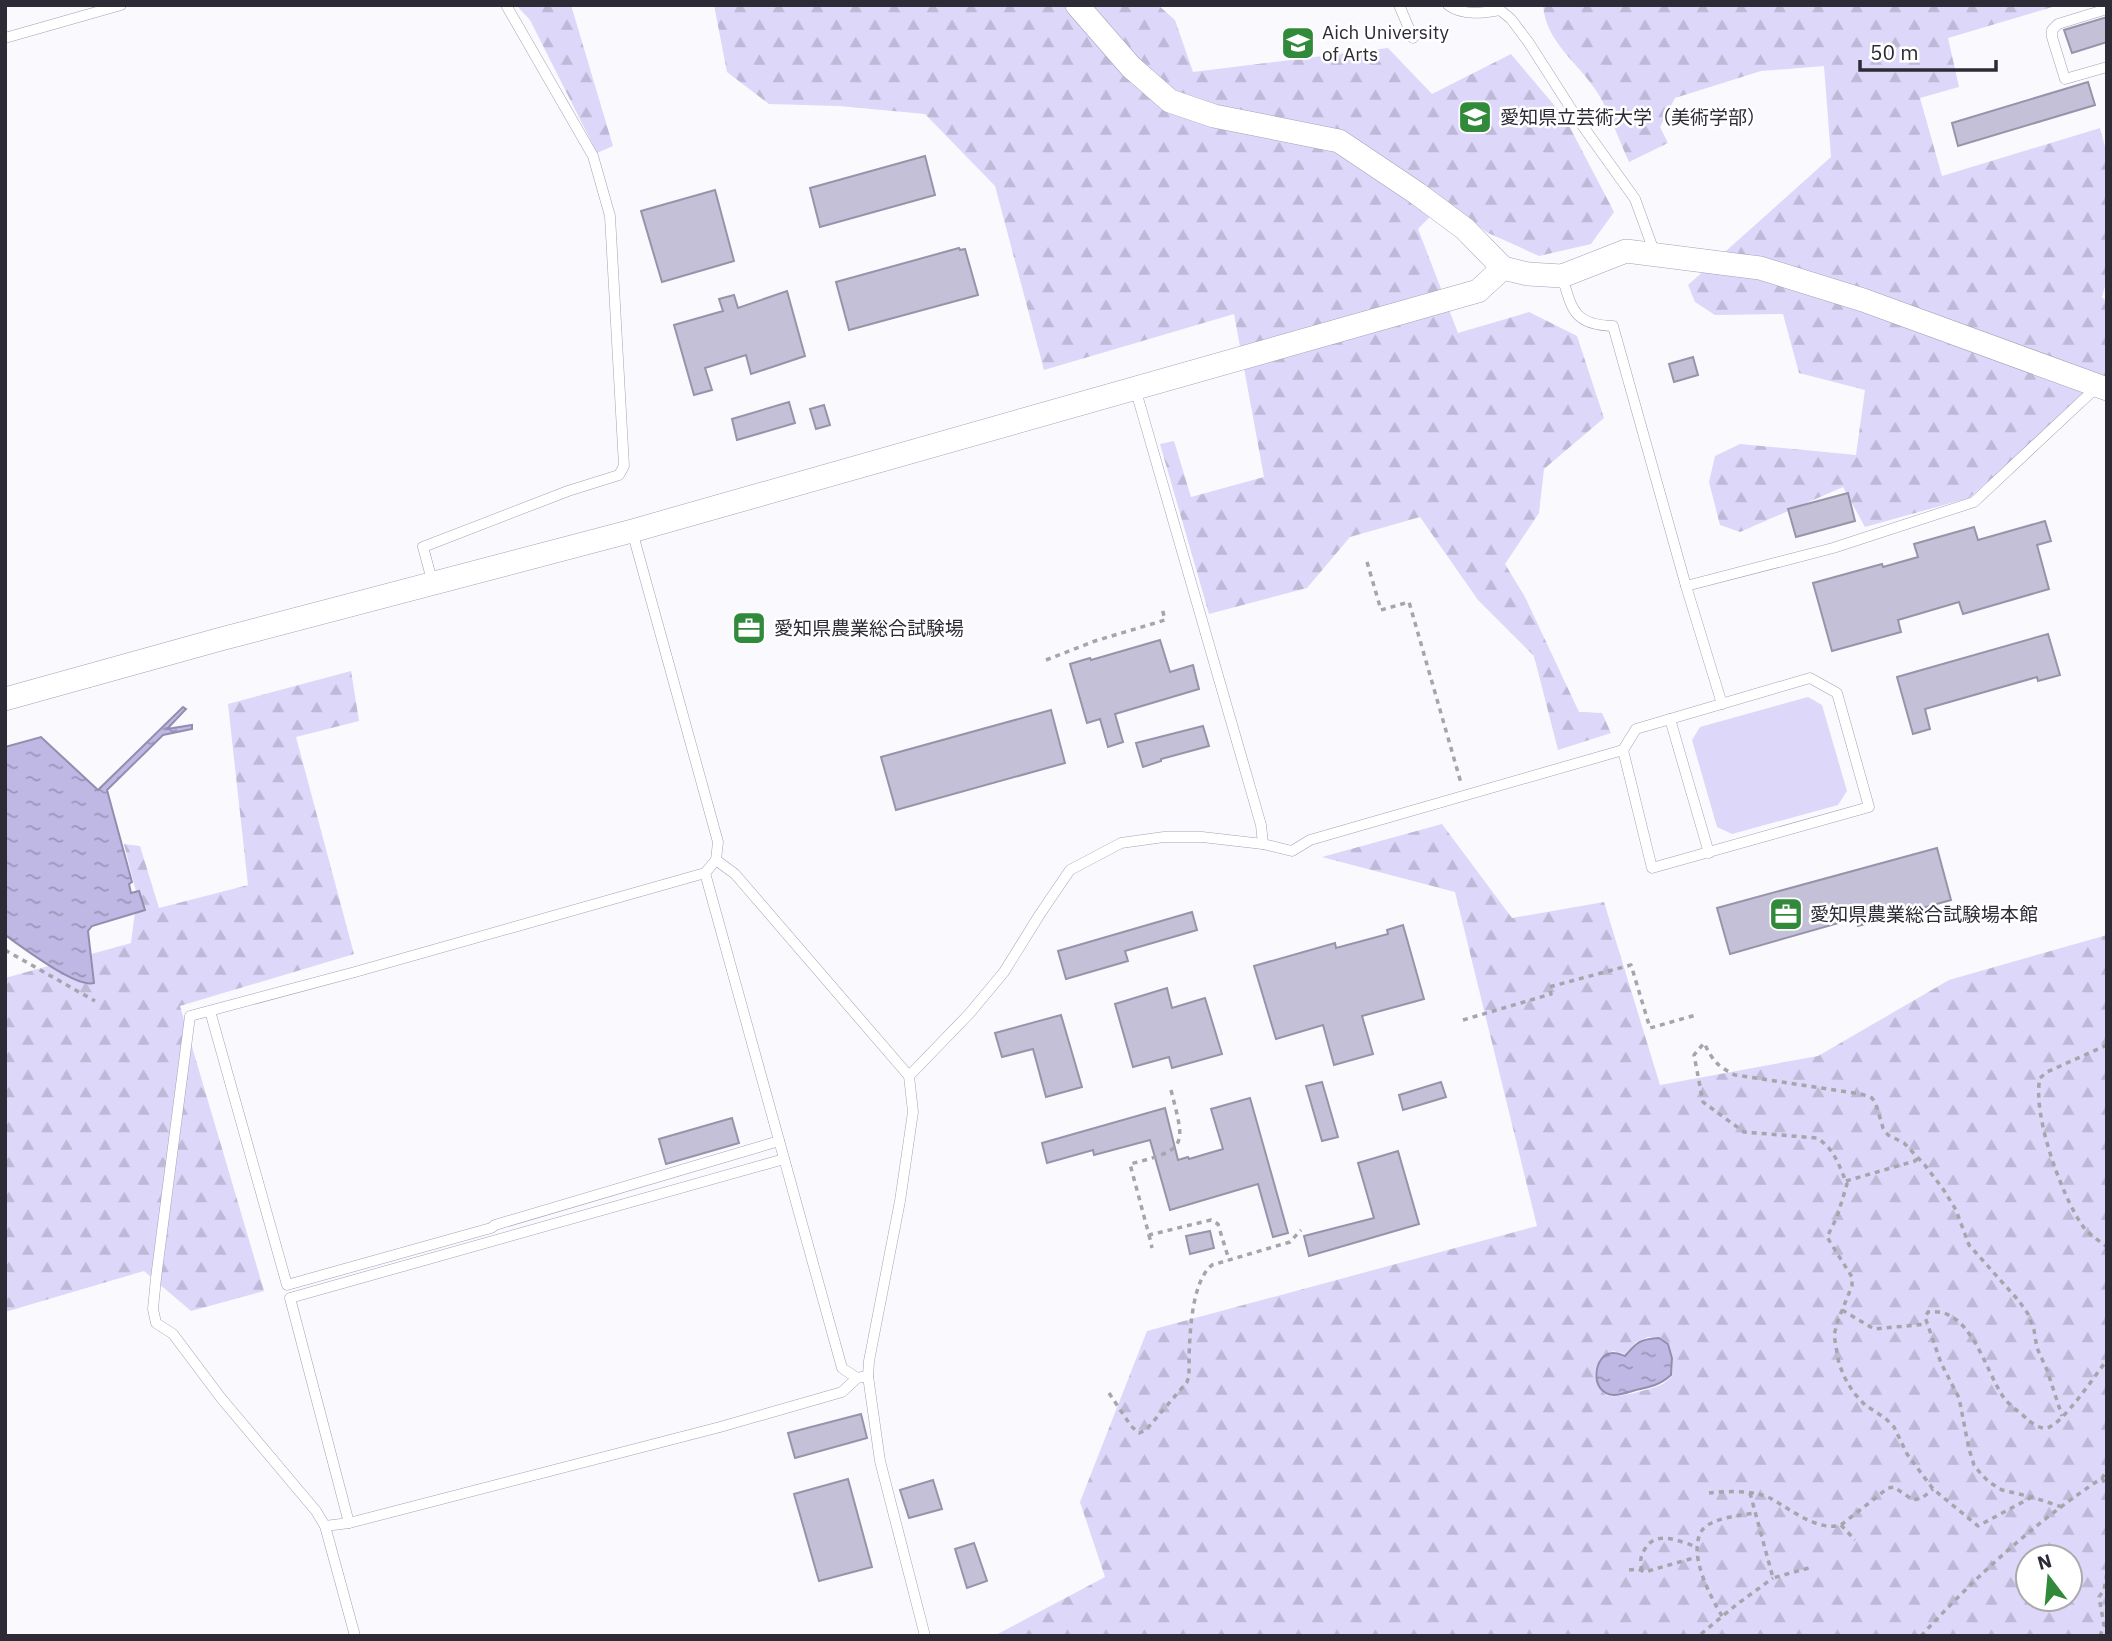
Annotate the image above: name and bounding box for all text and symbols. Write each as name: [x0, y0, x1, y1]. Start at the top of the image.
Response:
place label: Aich University of Arts: [1322, 20, 1449, 66]
school or university icon: Aich University of Arts: [1279, 24, 1317, 62]
scale bar: [1860, 28, 1996, 72]
text: 50 m: [1870, 38, 1919, 66]
school or university icon: 愛知県立芸術大学（美術学部）: [1456, 98, 1494, 136]
place label: 愛知県立芸術大学（美術学部）: [1500, 105, 1766, 129]
office icon: 愛知県農業総合試験場: [730, 609, 768, 647]
place label: 愛知県農業総合試験場: [774, 616, 964, 640]
office icon: 愛知県農業総合試験場本館: [1767, 895, 1805, 933]
place label: 愛知県農業総合試験場本館: [1810, 902, 2038, 926]
north arrow: [2014, 1543, 2084, 1613]
text: N: [2034, 1548, 2054, 1575]

